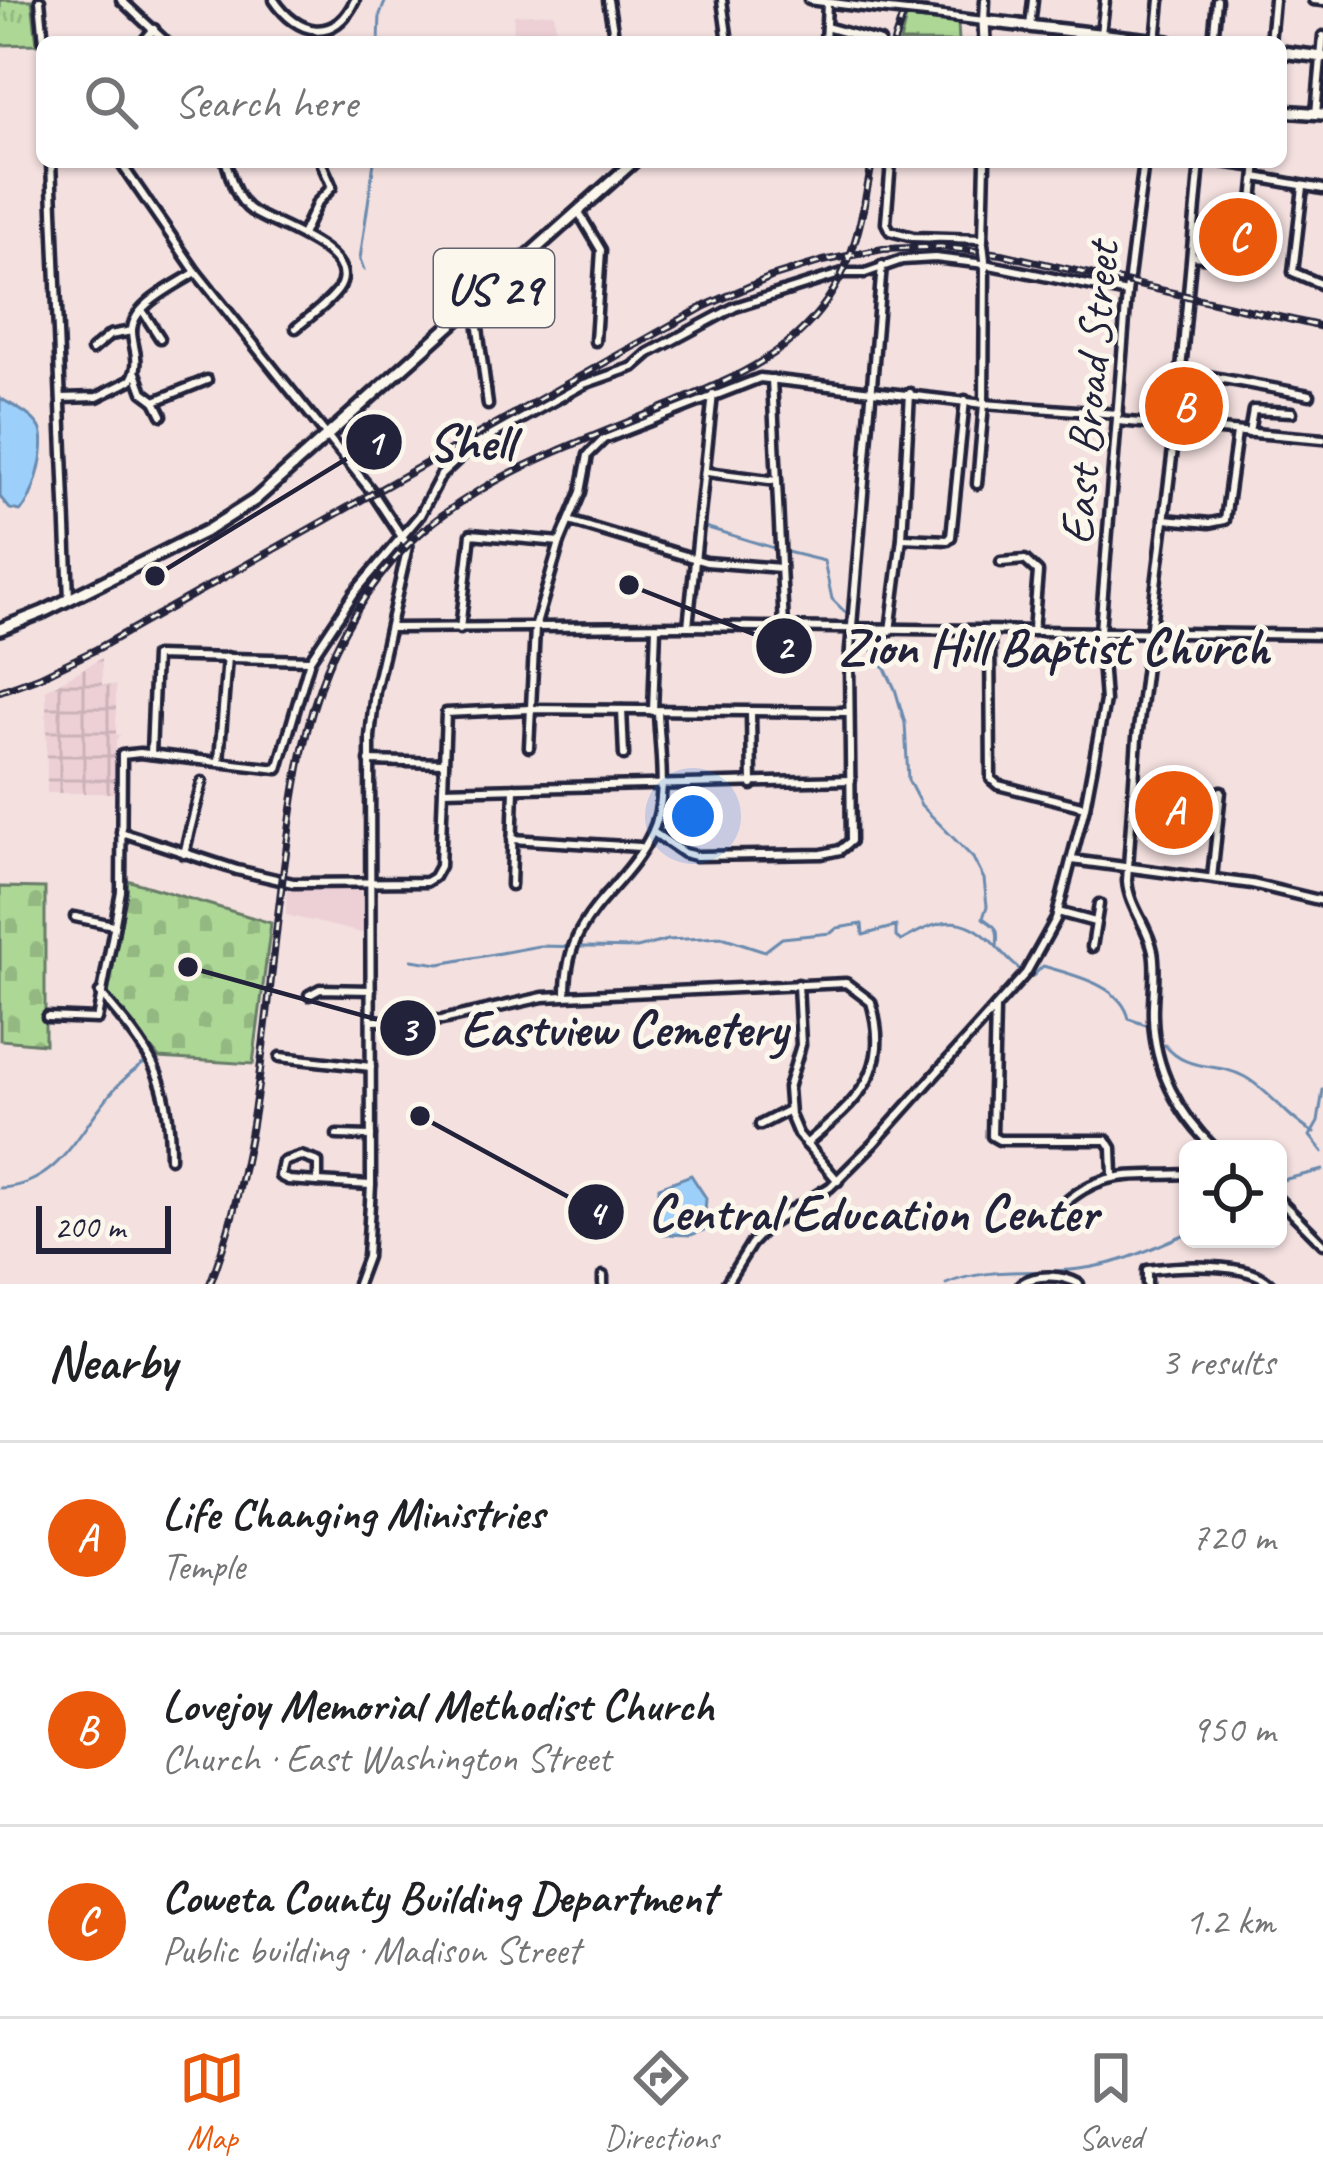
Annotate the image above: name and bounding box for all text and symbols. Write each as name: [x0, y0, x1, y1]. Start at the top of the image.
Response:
search box: [36, 36, 1287, 168]
icon: search: [78, 69, 144, 135]
text: Search here: [174, 74, 357, 131]
pin: C: [1199, 192, 1277, 282]
street label: East Broad Street: [1046, 235, 1132, 547]
road number: US 29: [434, 249, 554, 327]
pin: B: [1145, 361, 1223, 451]
callout: Shell: [344, 398, 538, 485]
text: Shell: [428, 411, 523, 475]
text: 1: [366, 419, 386, 465]
callout: Zion Hill Baptist Church: [754, 603, 1295, 690]
text: Zion Hill Baptist Church: [839, 615, 1272, 679]
text: 2: [776, 624, 796, 670]
pin: A: [1135, 765, 1213, 855]
your location: [663, 786, 723, 846]
callout: Eastview Cemetery: [378, 985, 810, 1072]
text: Eastview Cemetery: [461, 997, 791, 1061]
text: 3: [400, 1006, 420, 1052]
map controls: [1179, 1140, 1287, 1248]
button: locate: [1179, 1140, 1287, 1248]
callout: Central Education Center: [566, 1169, 1120, 1256]
text: Central Education Center: [648, 1181, 1103, 1245]
text: 4: [588, 1190, 608, 1236]
scale bar: [36, 1200, 171, 1253]
text: 200 m: [54, 1206, 125, 1248]
text: Nearby: [48, 1330, 176, 1394]
text: 3 results: [1161, 1338, 1275, 1387]
text: Life Changing Ministries: [162, 1485, 544, 1542]
text: A: [77, 1513, 97, 1562]
text: 720 m: [1191, 1513, 1275, 1562]
text: Temple: [162, 1542, 245, 1591]
text: Lovejoy Memorial Methodist Church: [162, 1677, 714, 1734]
text: B: [77, 1705, 97, 1754]
text: 950 m: [1191, 1705, 1275, 1754]
text: Church · East Washington Street: [162, 1734, 611, 1783]
text: Coweta County Building Department: [162, 1869, 716, 1926]
text: C: [78, 1897, 96, 1946]
text: 1.2 km: [1185, 1897, 1275, 1946]
text: Public building · Madison Street: [162, 1926, 580, 1975]
tab: Map: [179, 2045, 245, 2159]
tab: Directions: [604, 2045, 719, 2159]
tab: Saved: [1078, 2045, 1144, 2159]

